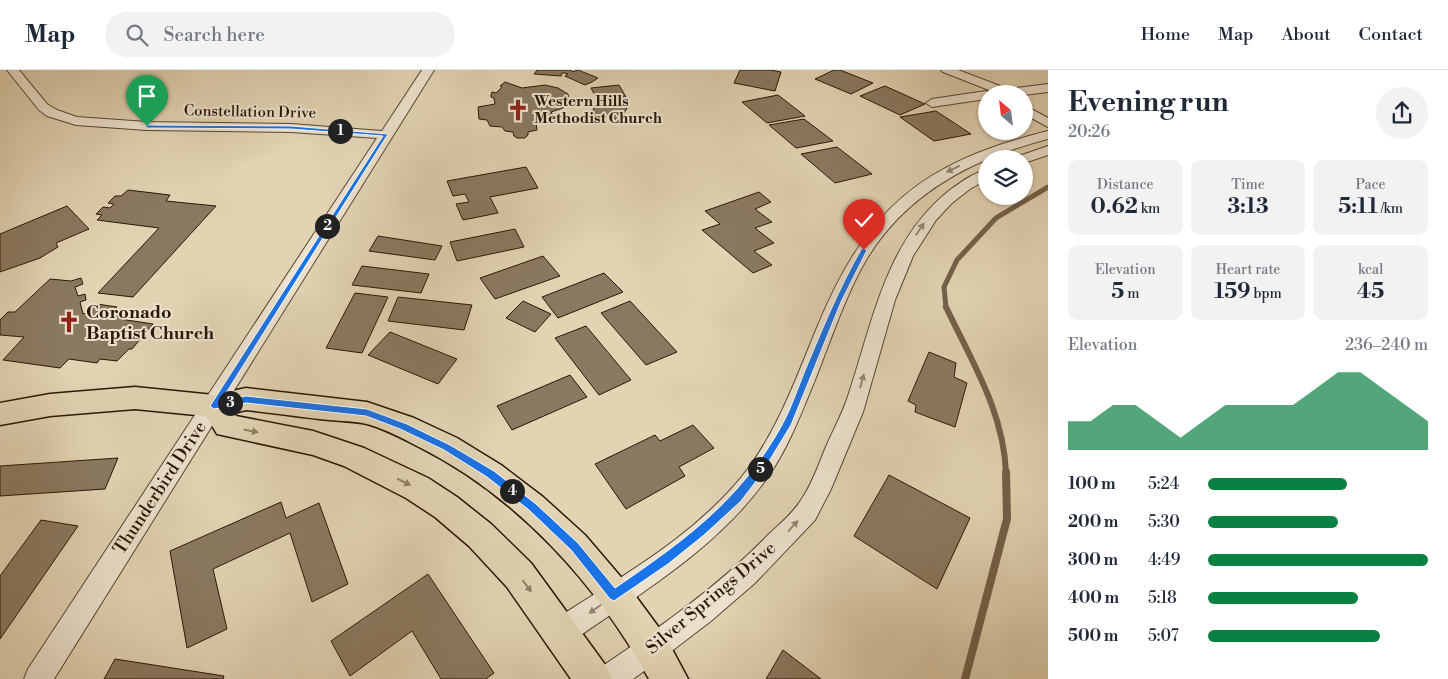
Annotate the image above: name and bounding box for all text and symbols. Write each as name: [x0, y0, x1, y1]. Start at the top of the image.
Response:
search box: [105, 12, 455, 57]
text: Map: [25, 20, 75, 50]
icon: search: [123, 21, 151, 49]
text: Search here: [163, 23, 265, 47]
text: Home: [1141, 23, 1190, 46]
text: Map: [1218, 23, 1254, 46]
text: About: [1282, 23, 1331, 46]
text: Contact: [1359, 23, 1423, 46]
pin: [126, 75, 168, 126]
icon: arrive: [133, 82, 161, 110]
north arrow: [978, 85, 1032, 140]
map controls: [978, 85, 1033, 205]
text: Evening run: [1068, 85, 1229, 120]
button: share: [1376, 87, 1428, 139]
place label: Western Hills Methodist Church: [533, 92, 663, 128]
church icon: Western Hills Methodist Church: [505, 97, 531, 123]
street label: Constellation Drive: [184, 101, 316, 123]
pin: 1: [328, 118, 352, 144]
text: 1: [337, 122, 344, 140]
text: 20:26: [1068, 122, 1110, 142]
button: layers: [978, 150, 1033, 205]
one-way arrow: [946, 165, 960, 173]
text: Distance: [1097, 176, 1154, 194]
text: Time: [1231, 176, 1265, 194]
text: Pace: [1356, 176, 1386, 194]
text: 0.62: [1090, 194, 1138, 220]
text: 3:13: [1227, 194, 1269, 220]
text: 5:11: [1338, 194, 1378, 220]
pin: [843, 199, 885, 250]
text: km: [1138, 200, 1160, 218]
text: /km: [1378, 200, 1403, 218]
icon: check: [850, 206, 878, 234]
pin: 2: [314, 214, 340, 238]
text: 2: [323, 217, 332, 235]
one-way arrow: [915, 223, 925, 236]
text: Elevation: [1095, 261, 1156, 279]
text: Heart rate: [1216, 261, 1280, 279]
text: kcal: [1358, 261, 1383, 279]
text: 5: [1111, 279, 1124, 305]
text: 159: [1214, 279, 1251, 305]
text: 45: [1357, 279, 1384, 305]
text: m: [1124, 285, 1139, 303]
text: bpm: [1251, 285, 1282, 303]
place label: Coronado Baptist Church: [86, 301, 214, 345]
church icon: Coronado Baptist Church: [56, 309, 82, 335]
text: Elevation: [1068, 335, 1137, 355]
text: 236–240 m: [1345, 335, 1428, 355]
one-way arrow: [859, 373, 867, 388]
pin: 3: [218, 390, 242, 416]
text: 3: [226, 394, 235, 412]
street label: Thunderbird Drive: [108, 417, 212, 559]
one-way arrow: [243, 427, 259, 435]
pin: 5: [748, 456, 772, 482]
text: 5: [756, 460, 765, 478]
text: 100 m: [1068, 474, 1116, 494]
text: 5:24: [1148, 474, 1179, 494]
one-way arrow: [397, 478, 411, 486]
pin: 4: [500, 478, 524, 504]
text: 4: [508, 482, 517, 500]
text: 200 m: [1068, 512, 1118, 532]
text: 5:30: [1148, 512, 1180, 532]
one-way arrow: [787, 520, 799, 532]
street label: Silver Springs Drive: [641, 537, 781, 659]
text: 300 m: [1068, 550, 1118, 570]
text: 4:49: [1148, 550, 1180, 570]
one-way arrow: [522, 579, 533, 592]
text: 400 m: [1068, 588, 1119, 608]
text: 5:18: [1148, 588, 1177, 608]
one-way arrow: [588, 604, 601, 614]
text: 500 m: [1068, 626, 1118, 646]
text: 5:07: [1148, 626, 1179, 646]

